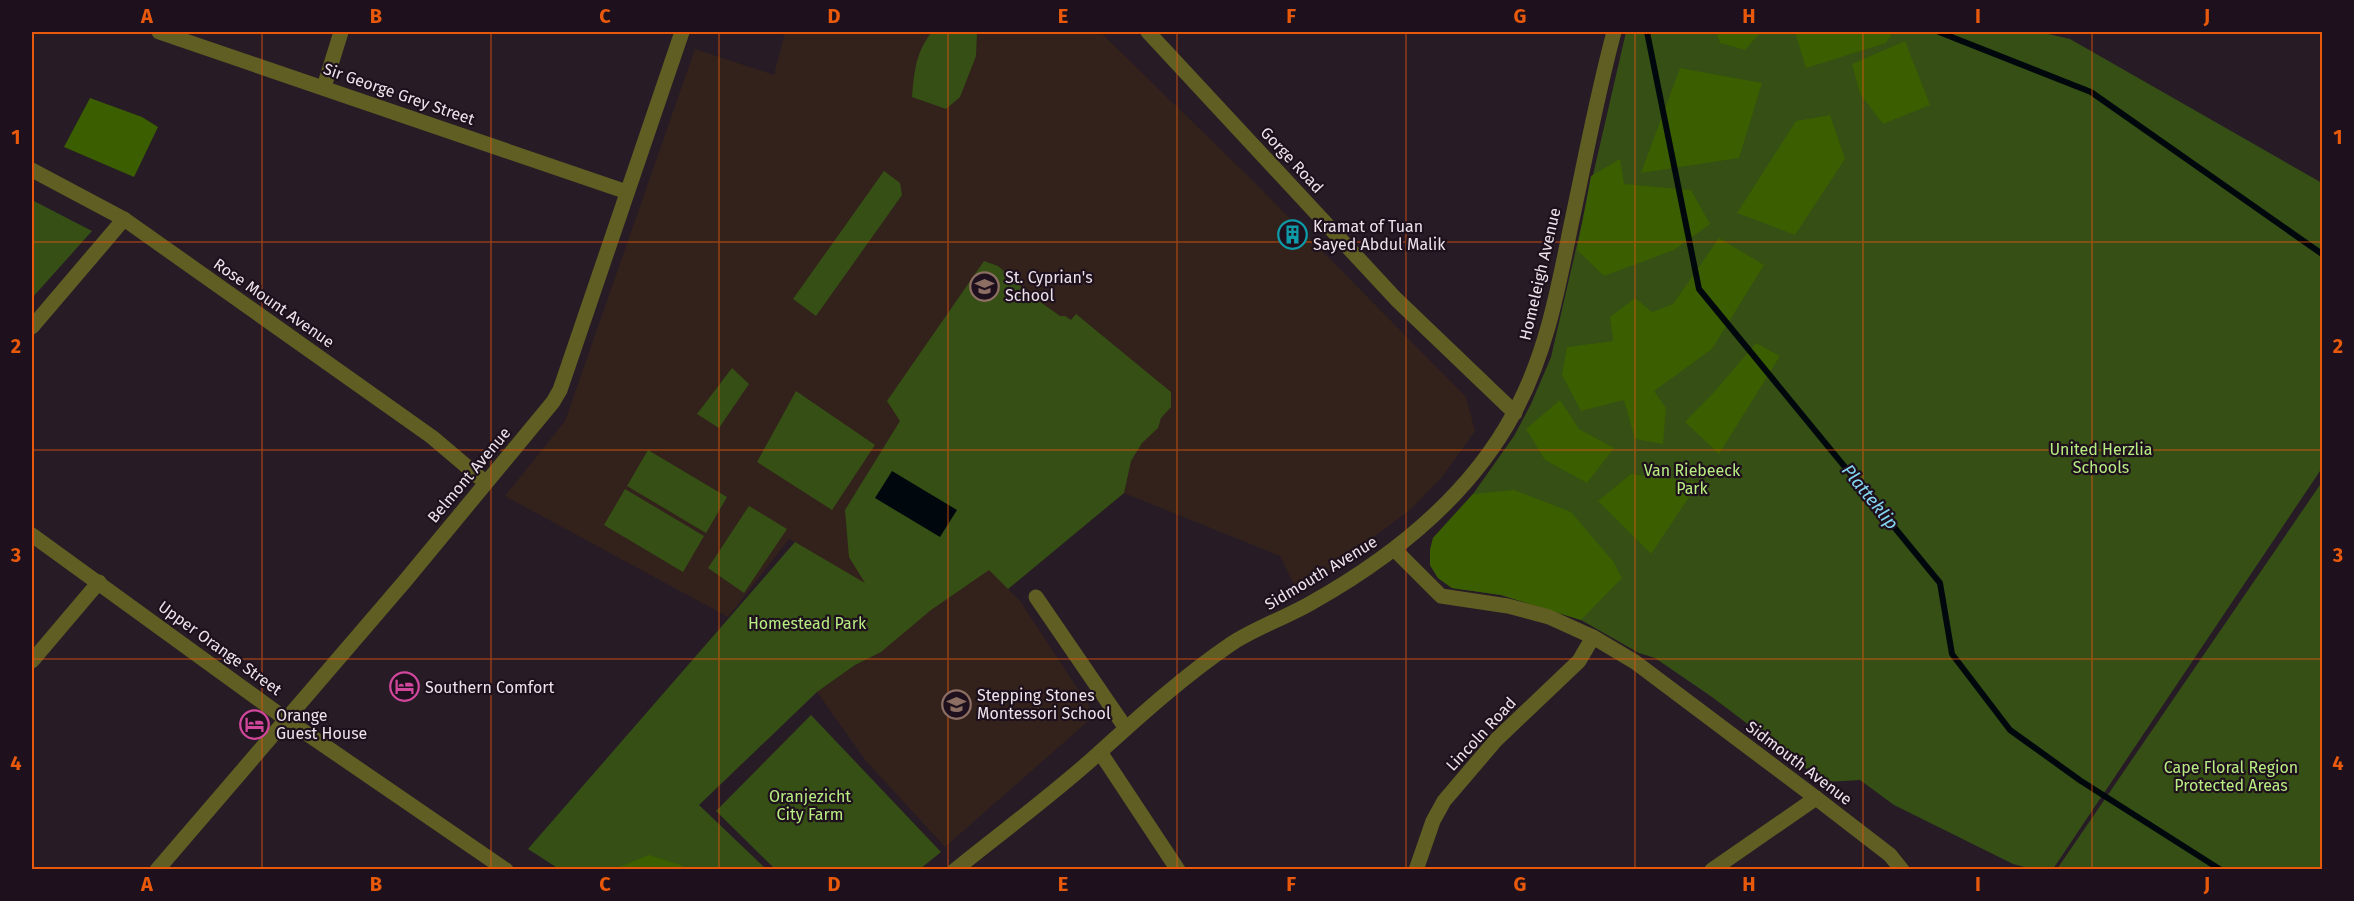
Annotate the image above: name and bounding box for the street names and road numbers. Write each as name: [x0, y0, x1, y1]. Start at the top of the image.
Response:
street label: Sir George Grey Street: [321, 59, 477, 129]
street label: Gorge Road: [1257, 123, 1327, 197]
street label: Homeleigh Avenue: [1515, 206, 1565, 342]
street label: Rose Mount Avenue: [210, 254, 338, 352]
street label: Belmont Avenue: [424, 423, 514, 527]
street label: Sidmouth Avenue: [1261, 532, 1381, 614]
street label: Upper Orange Street: [155, 597, 286, 699]
street label: Lincoln Road: [1442, 693, 1520, 775]
street label: Sidmouth Avenue: [1742, 717, 1856, 809]

